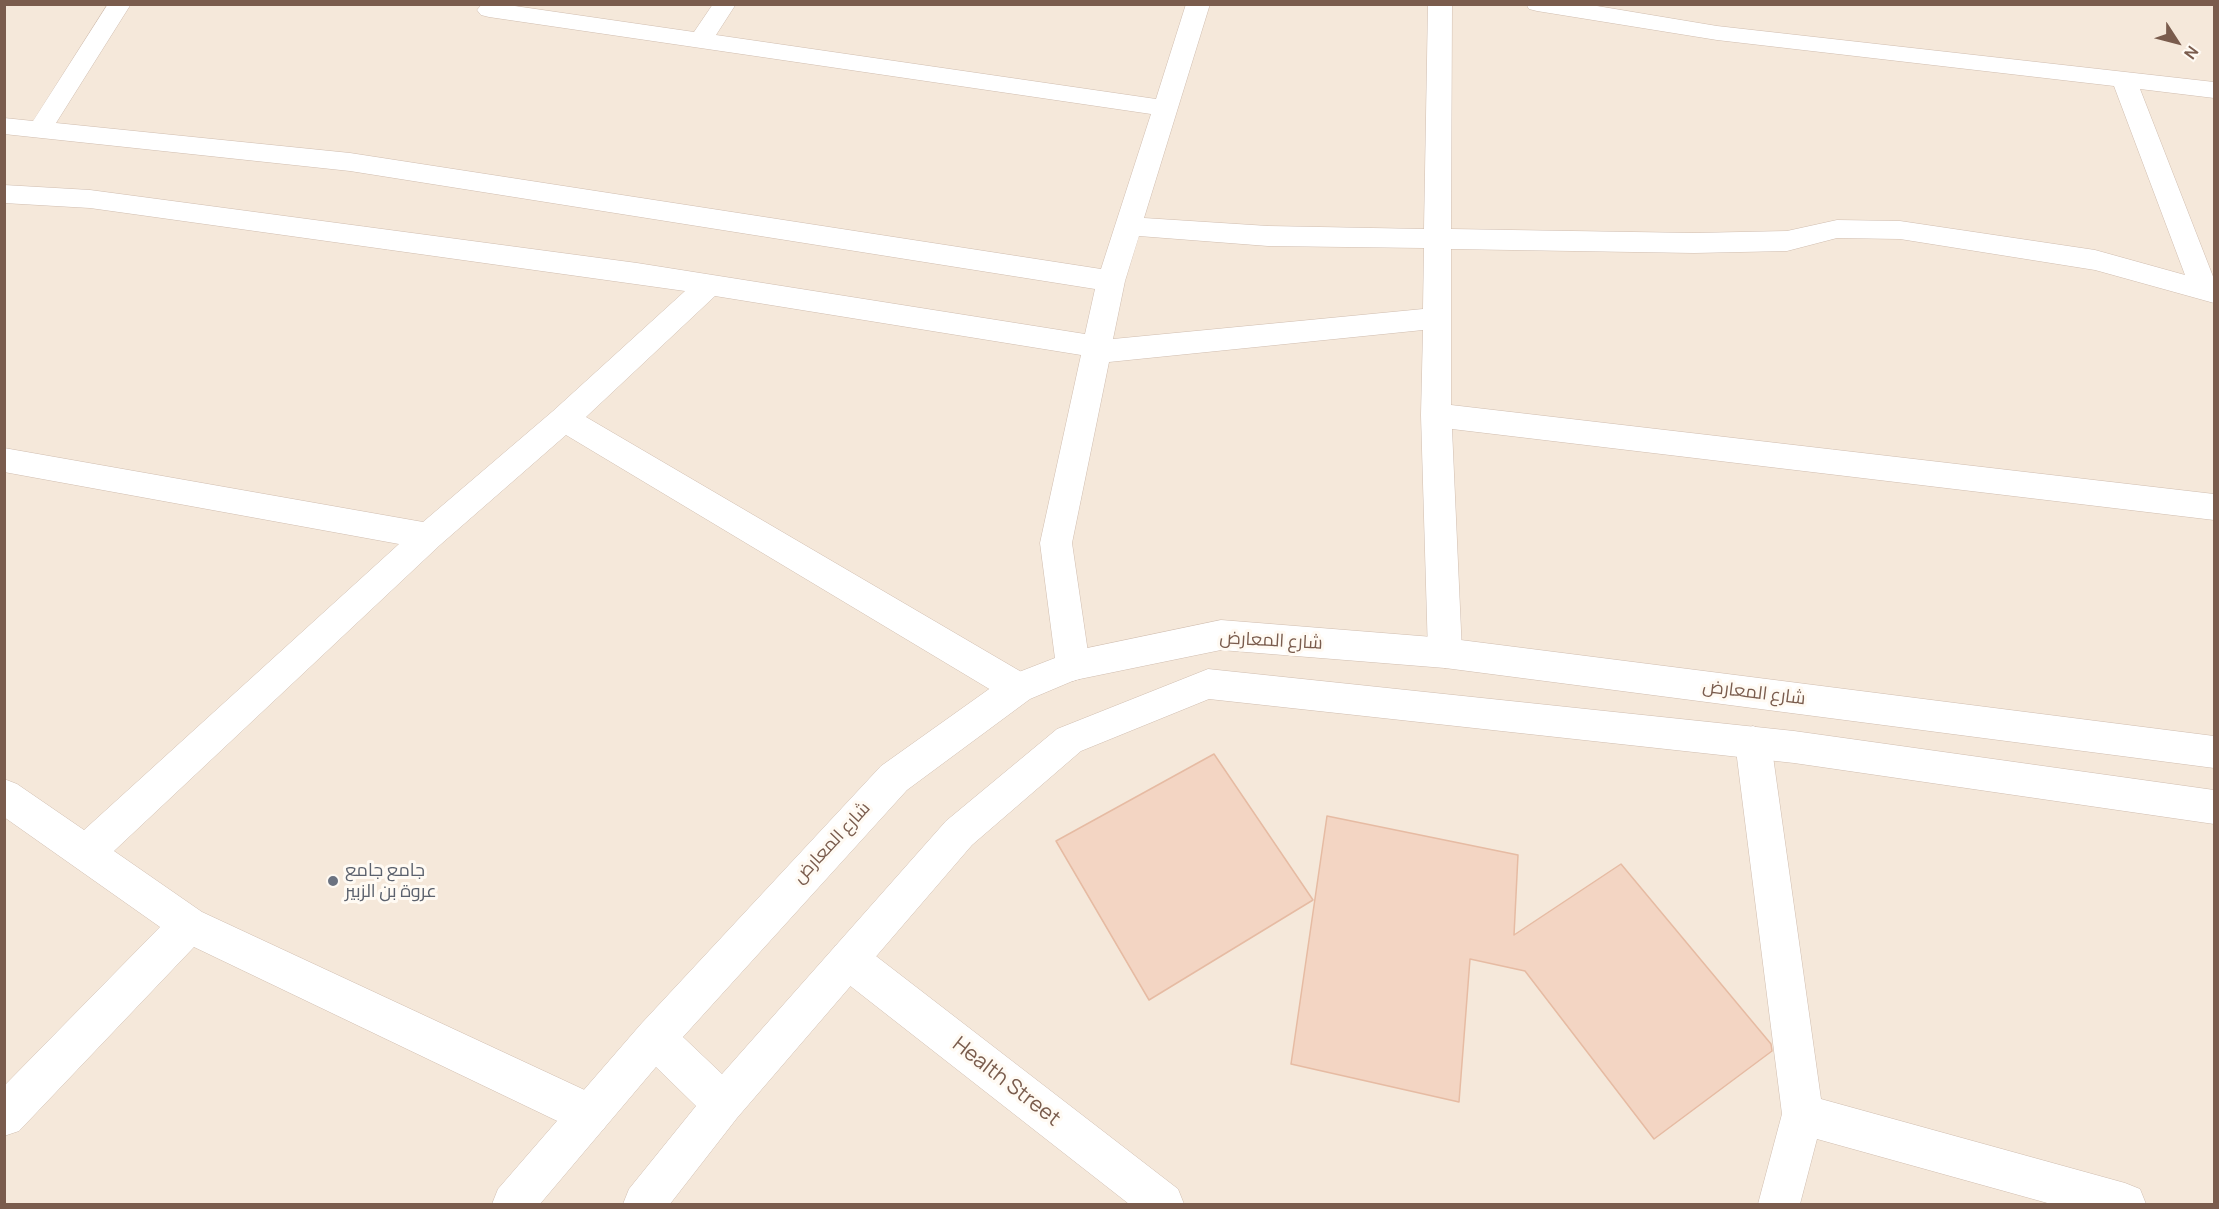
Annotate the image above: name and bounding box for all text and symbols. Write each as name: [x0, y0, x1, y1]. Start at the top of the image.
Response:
north arrow: [2147, 12, 2207, 72]
text: N: [2179, 41, 2204, 64]
street label: شارع المعارض: [1219, 628, 1323, 654]
street label: شارع المعارض: [1701, 676, 1807, 710]
street label: شارع المعارض: [789, 798, 875, 888]
place label: جامع جامع عروة بن الزبير: [345, 860, 437, 902]
marker: جامع جامع عروة بن الزبير: [326, 874, 340, 888]
street label: Health Street: [947, 1032, 1065, 1132]

